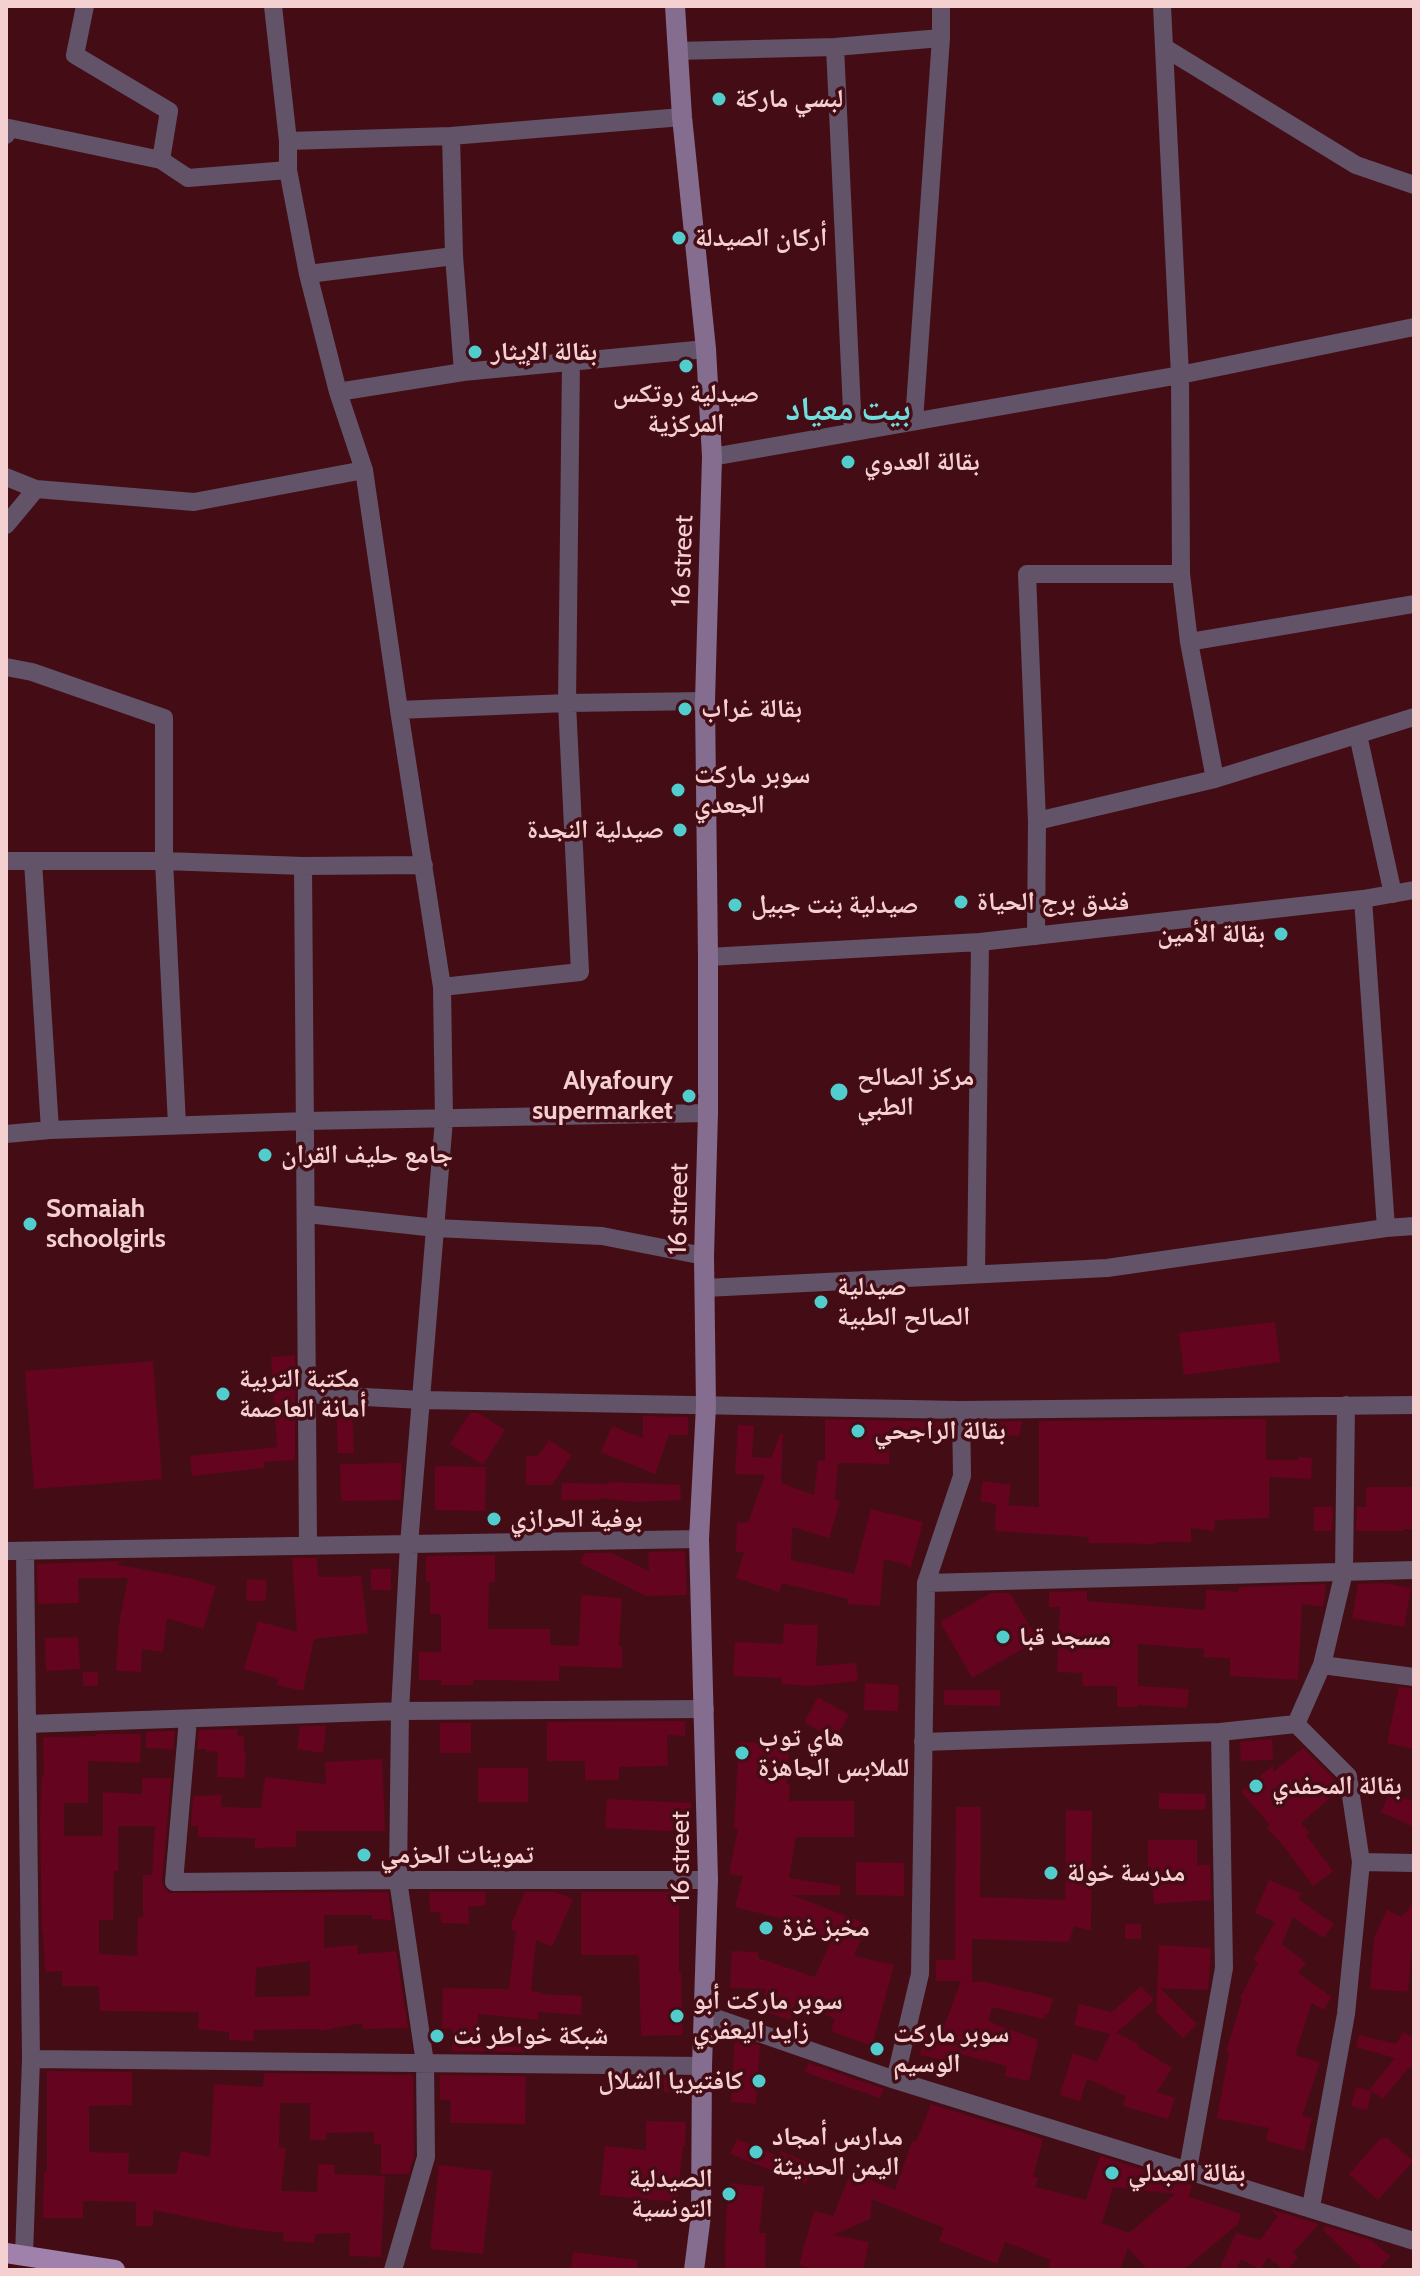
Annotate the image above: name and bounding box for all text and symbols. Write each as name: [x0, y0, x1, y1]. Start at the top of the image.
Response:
place label: لبسي ماركة: [735, 83, 843, 115]
marker: لبسي ماركة: [710, 90, 728, 108]
place label: أركان الصيدلة: [695, 222, 827, 254]
marker: أركان الصيدلة: [670, 229, 688, 247]
place label: بقالة الإيثار: [491, 336, 597, 368]
marker: بقالة الإيثار: [466, 343, 484, 361]
marker: صيدلية روتكس المركزية: [677, 357, 695, 375]
place label: صيدلية روتكس المركزية: [613, 378, 759, 440]
district label: بيت معياد: [785, 390, 911, 430]
place label: بقالة العدوي: [864, 446, 980, 478]
marker: بقالة العدوي: [839, 453, 857, 471]
street label: 16 street: [666, 515, 700, 607]
place label: بقالة غراب: [701, 693, 802, 725]
marker: بقالة غراب: [676, 700, 694, 718]
place label: سوبر ماركت الجعدي: [694, 759, 811, 820]
marker: سوبر ماركت الجعدي: [669, 781, 687, 799]
place label: صيدلية النجدة: [527, 814, 664, 846]
marker: صيدلية النجدة: [671, 821, 689, 839]
place label: فندق برج الحياة: [977, 886, 1129, 918]
place label: صيدلية بنت جبيل: [751, 889, 918, 921]
marker: فندق برج الحياة: [952, 893, 970, 911]
marker: صيدلية بنت جبيل: [726, 896, 744, 914]
place label: بقالة الأمين: [1157, 918, 1265, 950]
marker: بقالة الأمين: [1272, 925, 1290, 943]
place label: مركز الصالح الطبي: [857, 1061, 974, 1122]
place label: Alyafoury supermarket: [532, 1065, 673, 1126]
marker: مركز الصالح الطبي: [828, 1081, 850, 1103]
marker: Alyafoury supermarket: [680, 1087, 698, 1105]
place label: جامع حليف القران: [281, 1139, 453, 1171]
marker: جامع حليف القران: [256, 1146, 274, 1164]
street label: 16 street: [663, 1163, 695, 1255]
place label: Somaiah schoolgirls: [46, 1193, 166, 1254]
marker: Somaiah schoolgirls: [21, 1215, 39, 1233]
place label: صيدلية الصالح الطبية: [837, 1271, 970, 1332]
marker: صيدلية الصالح الطبية: [812, 1293, 830, 1311]
place label: مكتبة التربية أمانة العاصمة: [239, 1363, 367, 1424]
marker: مكتبة التربية أمانة العاصمة: [214, 1385, 232, 1403]
place label: بقالة الراجحي: [874, 1415, 1006, 1447]
marker: بقالة الراجحي: [849, 1422, 867, 1440]
place label: بوفية الحرازي: [510, 1503, 642, 1535]
marker: بوفية الحرازي: [485, 1510, 503, 1528]
place label: مسجد قبا: [1019, 1621, 1111, 1653]
marker: مسجد قبا: [994, 1628, 1012, 1646]
place label: هاي توب للملابس الجاهزة: [758, 1722, 910, 1784]
marker: هاي توب للملابس الجاهزة: [733, 1744, 751, 1762]
place label: بقالة المحفدي: [1272, 1770, 1402, 1802]
marker: بقالة المحفدي: [1247, 1777, 1265, 1795]
street label: 16 street: [665, 1811, 697, 1903]
place label: تموينات الحزمي: [380, 1839, 534, 1871]
marker: تموينات الحزمي: [355, 1846, 373, 1864]
place label: مدرسة خولة: [1067, 1857, 1185, 1889]
marker: مدرسة خولة: [1042, 1864, 1060, 1882]
place label: مخبز غزة: [782, 1912, 870, 1944]
marker: مخبز غزة: [757, 1919, 775, 1937]
place label: سوبر ماركت أبو زايد اليعفري: [693, 1985, 843, 2046]
marker: سوبر ماركت أبو زايد اليعفري: [668, 2007, 686, 2025]
place label: سوبر ماركت الوسيم: [893, 2018, 1010, 2080]
place label: شبكة خواطر نت: [453, 2020, 608, 2052]
marker: شبكة خواطر نت: [428, 2027, 446, 2045]
marker: سوبر ماركت الوسيم: [868, 2040, 886, 2058]
place label: كافتيريا الشلال: [598, 2065, 743, 2097]
marker: كافتيريا الشلال: [750, 2072, 768, 2090]
place label: مدارس أمجاد اليمن الحديثة: [772, 2121, 903, 2182]
marker: مدارس أمجاد اليمن الحديثة: [747, 2143, 765, 2161]
place label: بقالة العبدلي: [1128, 2157, 1245, 2189]
place label: الصيدلية التونسية: [629, 2163, 713, 2224]
marker: بقالة العبدلي: [1103, 2164, 1121, 2182]
marker: الصيدلية التونسية: [720, 2185, 738, 2203]

